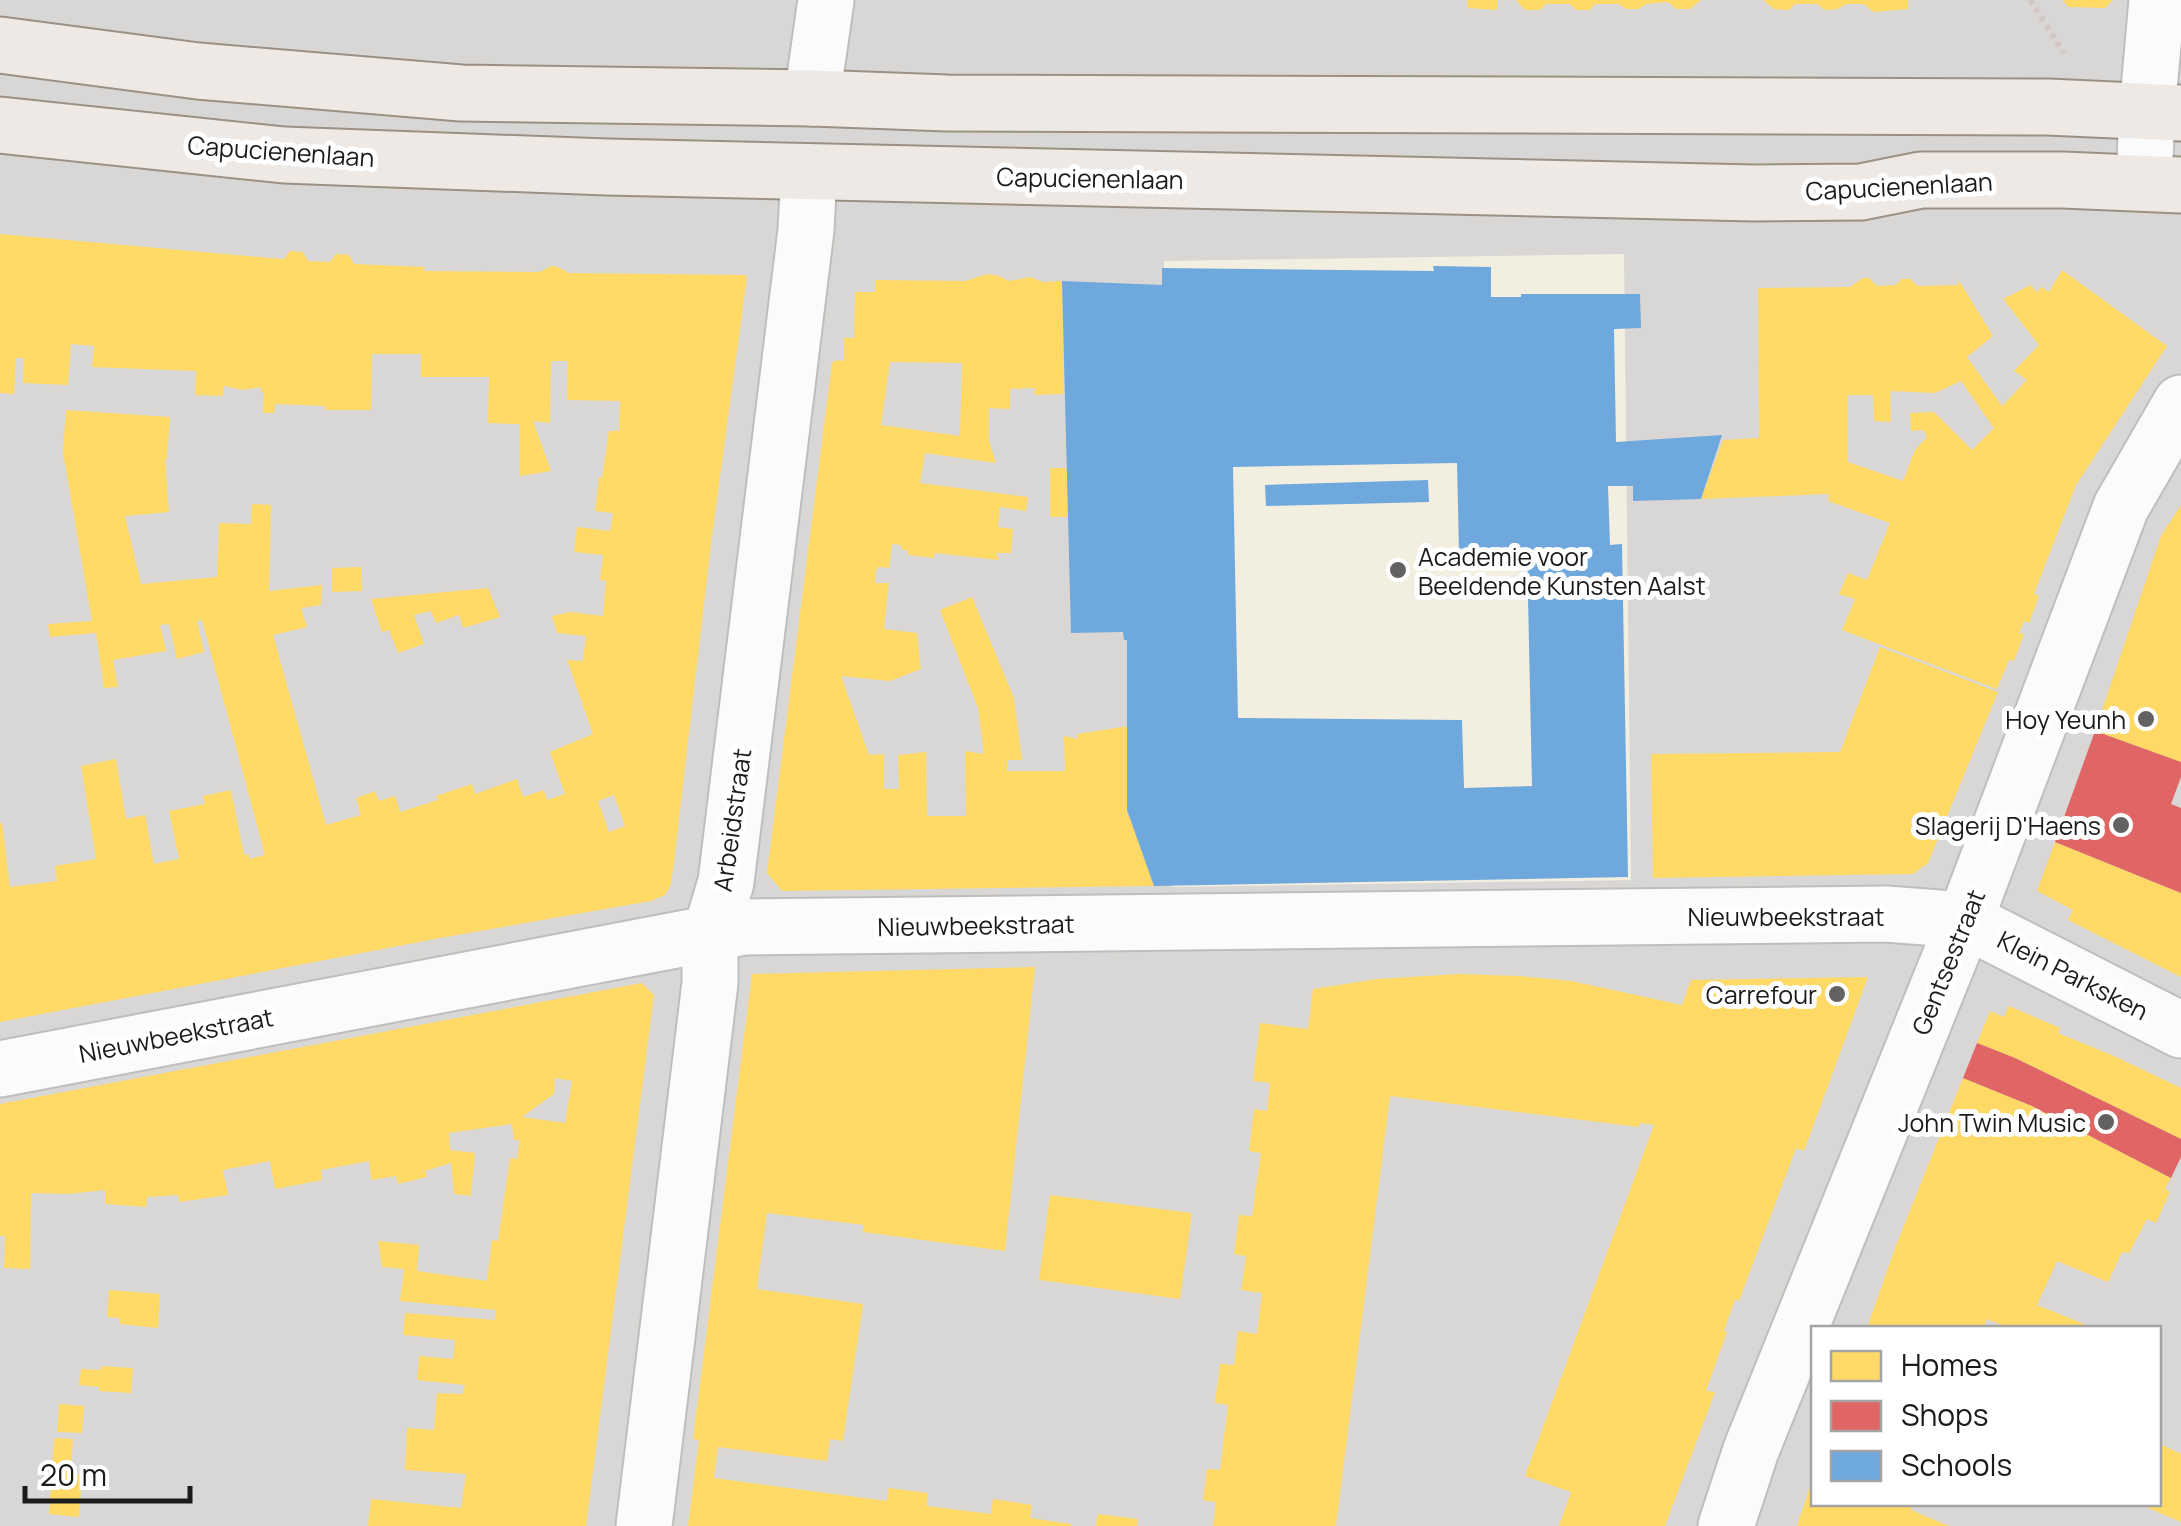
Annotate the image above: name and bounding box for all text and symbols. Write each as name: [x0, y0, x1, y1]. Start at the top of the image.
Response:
street label: Capucienenlaan: [186, 127, 376, 175]
street label: Capucienenlaan: [996, 159, 1184, 197]
street label: Capucienenlaan: [1805, 164, 1993, 208]
place label: Academie voor Beeldende Kunsten Aalst: [1418, 539, 1706, 603]
marker: Academie voor Beeldende Kunsten Aalst: [1387, 559, 1409, 581]
place label: Hoy Yeunh: [2005, 702, 2126, 737]
marker: Hoy Yeunh: [2135, 708, 2157, 730]
street label: Arbeidstraat: [705, 746, 759, 894]
place label: Slagerij D'Haens: [1915, 808, 2101, 843]
marker: Slagerij D'Haens: [2110, 814, 2132, 836]
street label: Gentsestraat: [1903, 884, 1993, 1040]
street label: Nieuwbeekstraat: [1687, 899, 1885, 934]
street label: Nieuwbeekstraat: [877, 906, 1075, 944]
street label: Klein Parksken: [1992, 922, 2154, 1028]
place label: Carrefour: [1706, 977, 1817, 1012]
marker: Carrefour: [1826, 983, 1848, 1005]
street label: Nieuwbeekstraat: [76, 999, 276, 1071]
place label: John Twin Music: [1898, 1105, 2086, 1140]
marker: John Twin Music: [2095, 1111, 2117, 1133]
legend: [1811, 1326, 2161, 1506]
text: Homes: [1901, 1344, 1998, 1385]
text: Shops: [1901, 1394, 1988, 1435]
scale bar: [25, 1441, 190, 1503]
text: Schools: [1901, 1444, 2012, 1485]
text: 20 m: [40, 1454, 107, 1495]

